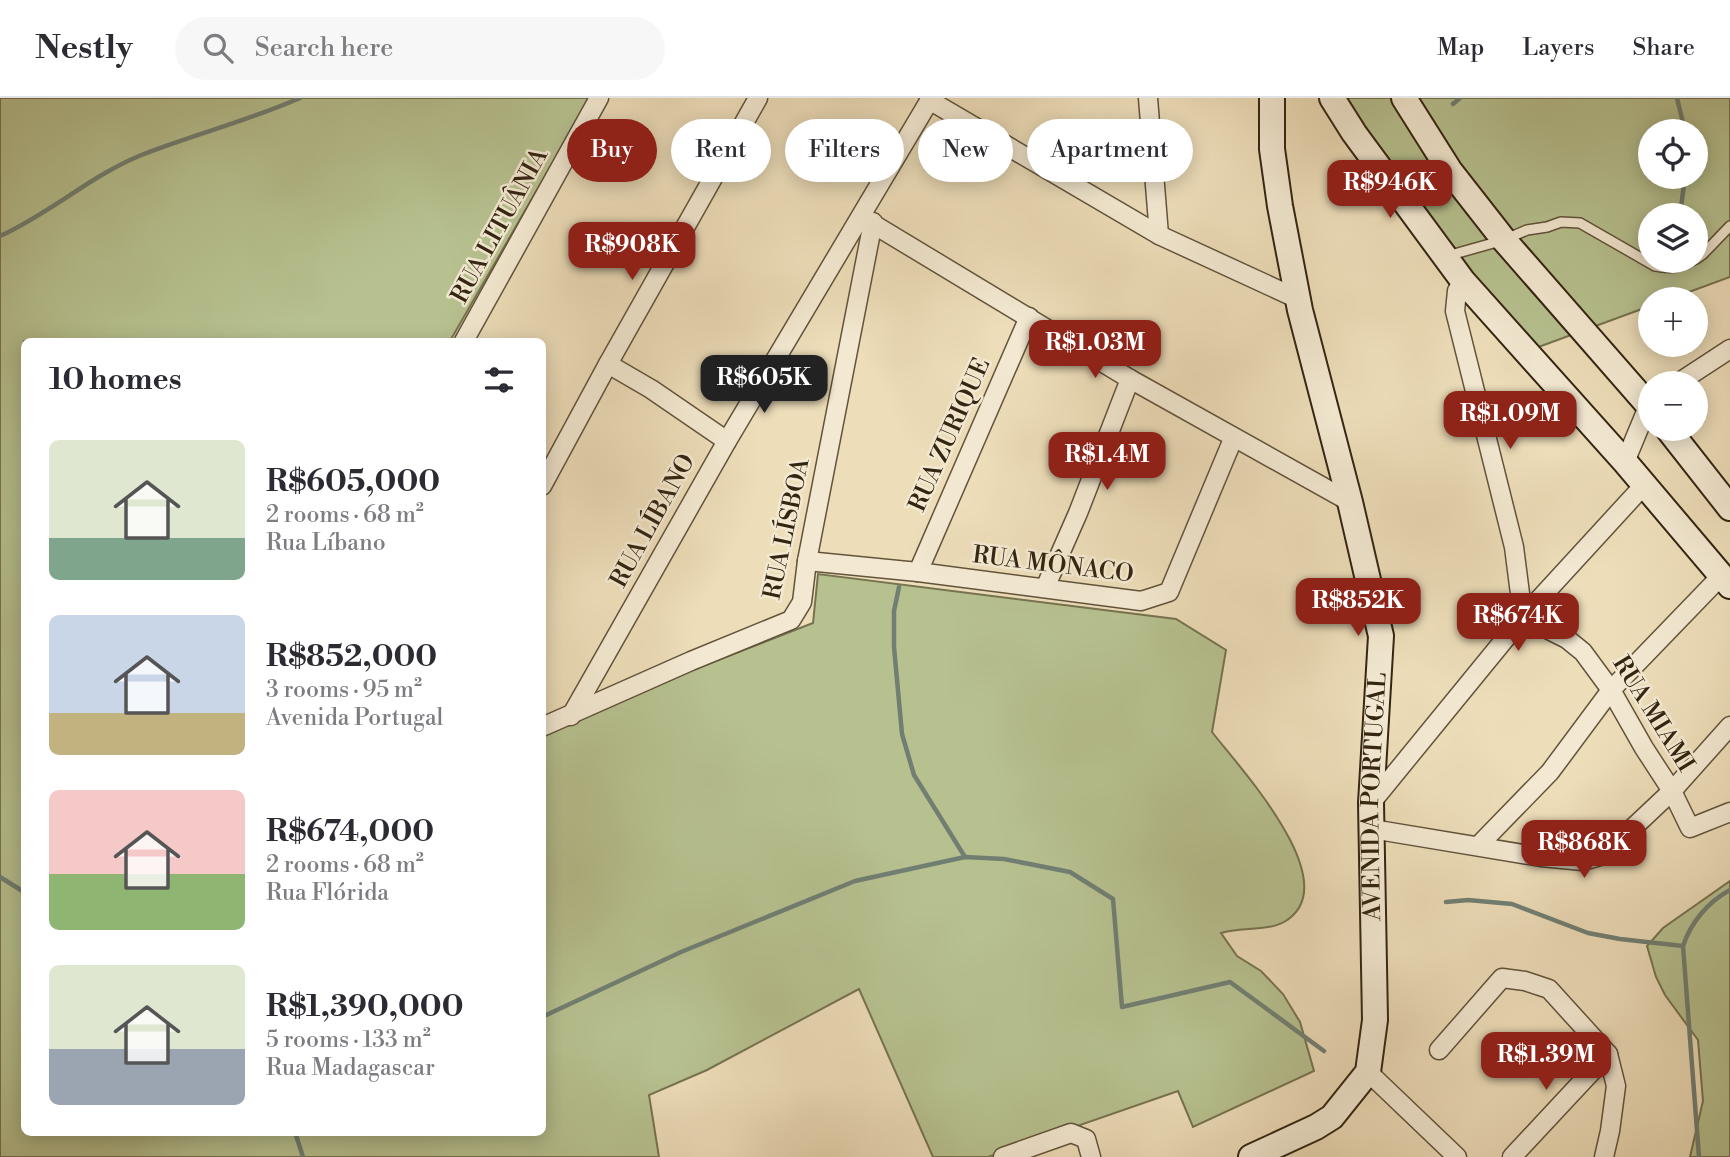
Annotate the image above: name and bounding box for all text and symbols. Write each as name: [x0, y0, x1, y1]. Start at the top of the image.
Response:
search box: [175, 17, 665, 80]
text: Nestly: [35, 28, 133, 69]
icon: search: [199, 29, 237, 67]
text: Search here: [255, 32, 393, 64]
text: Map: [1437, 33, 1484, 63]
text: Layers: [1522, 33, 1594, 63]
text: Share: [1632, 33, 1695, 63]
chip: Buy: [567, 119, 657, 182]
chip: Rent: [671, 119, 771, 182]
chip: Filters: [785, 119, 904, 182]
chip: New: [918, 119, 1013, 182]
chip: Apartment: [1027, 119, 1193, 182]
map controls: [1638, 119, 1708, 441]
button: locate: [1638, 119, 1708, 189]
street label: RUA LITUÂNIA: [444, 142, 555, 309]
pin: R$946K: [1333, 160, 1447, 220]
text: R$946K: [1343, 169, 1437, 197]
button: layers: [1638, 203, 1708, 273]
pin: R$908K: [575, 222, 689, 282]
text: R$908K: [584, 231, 680, 259]
button: +: [1638, 287, 1708, 357]
pin: R$1.03M: [1030, 320, 1160, 380]
text: R$1.03M: [1045, 329, 1145, 357]
street label: RUA ZURIQUE: [903, 354, 997, 516]
pin: R$605K: [707, 356, 821, 415]
text: 10 homes: [49, 361, 182, 399]
icon: filters: [480, 361, 518, 399]
text: R$605K: [717, 364, 811, 392]
button: −: [1638, 371, 1708, 441]
pin: R$1.09M: [1445, 392, 1575, 451]
text: R$1.09M: [1460, 400, 1560, 428]
pin: R$1.4M: [1050, 432, 1164, 492]
text: R$1.4M: [1065, 441, 1149, 469]
street label: RUA LÍBANO: [603, 448, 702, 593]
street label: RUA LÍSBOA: [756, 455, 817, 602]
text: R$605,000: [266, 463, 440, 501]
icon: home: [105, 468, 189, 552]
text: 2 rooms · 68 m²: [266, 501, 424, 529]
text: Rua Líbano: [266, 529, 386, 557]
street label: RUA MÔNACO: [971, 538, 1135, 590]
pin: R$852K: [1301, 578, 1415, 638]
text: R$852K: [1312, 587, 1404, 615]
pin: R$674K: [1461, 594, 1575, 653]
text: R$674K: [1473, 602, 1563, 630]
text: R$852,000: [266, 638, 437, 676]
icon: home: [105, 643, 189, 727]
street label: RUA MIAMI: [1605, 650, 1701, 778]
street label: AVENIDA PORTUGAL: [1356, 671, 1394, 922]
text: 3 rooms · 95 m²: [266, 676, 422, 704]
text: Avenida Portugal: [266, 704, 443, 732]
text: R$674,000: [266, 813, 434, 851]
icon: home: [105, 818, 189, 902]
pin: R$868K: [1527, 820, 1641, 880]
text: R$868K: [1537, 829, 1631, 857]
text: 2 rooms · 68 m²: [266, 851, 424, 879]
text: Rua Flórida: [266, 879, 389, 907]
text: R$1,390,000: [266, 988, 463, 1026]
icon: home: [105, 993, 189, 1077]
text: 5 rooms · 133 m²: [266, 1026, 431, 1054]
pin: R$1.39M: [1481, 1032, 1611, 1092]
text: R$1.39M: [1497, 1041, 1595, 1069]
text: Rua Madagascar: [266, 1054, 435, 1082]

